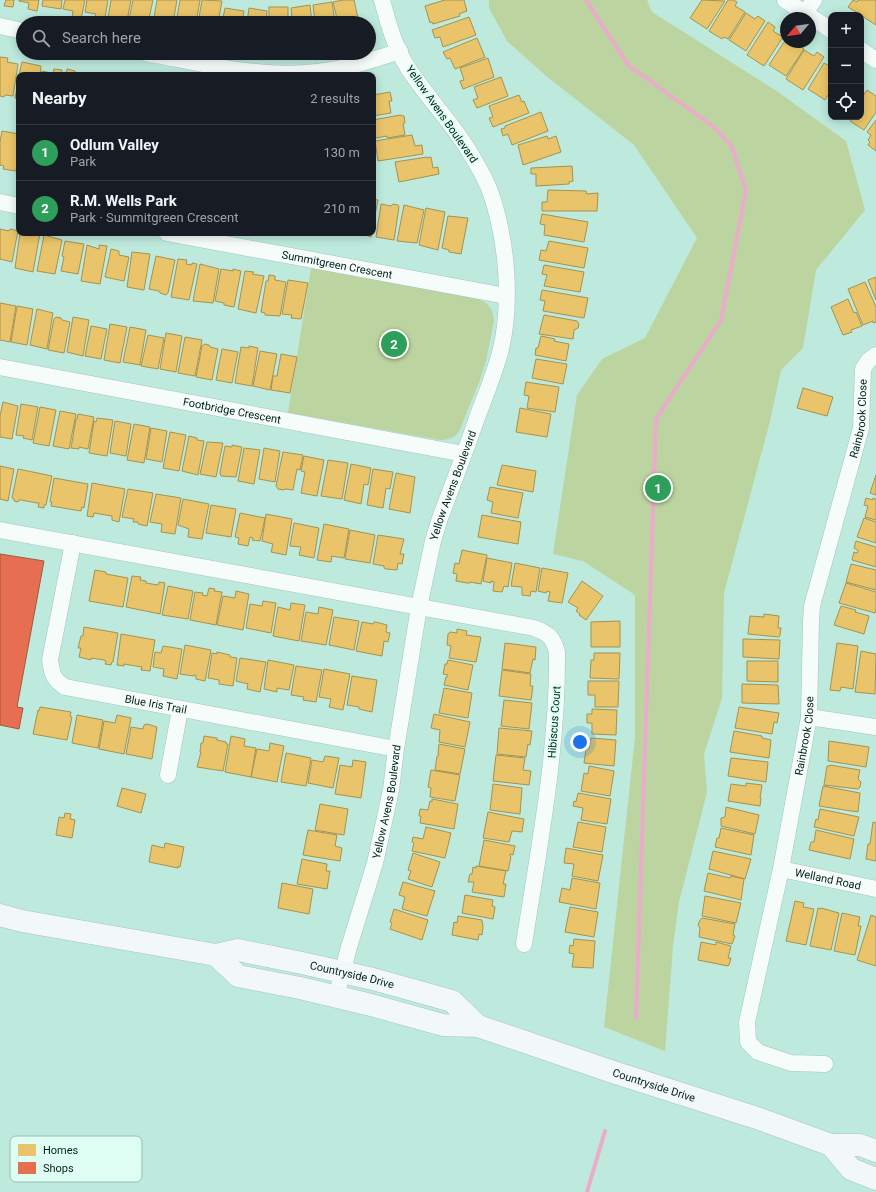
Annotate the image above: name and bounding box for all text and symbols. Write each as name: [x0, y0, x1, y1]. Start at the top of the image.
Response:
north arrow: [780, 12, 816, 48]
map controls: [828, 12, 864, 120]
button: +: [828, 12, 864, 48]
search box: [16, 16, 376, 60]
icon: search: [30, 27, 52, 49]
text: Search here: [62, 29, 141, 47]
button: −: [828, 48, 864, 84]
street label: Yellow Avens Boulevard: [403, 63, 480, 165]
button: locate: [828, 84, 864, 120]
text: Nearby: [32, 88, 87, 108]
text: 2 results: [310, 91, 360, 106]
text: Odlum Valley: [70, 136, 159, 154]
text: 1: [41, 145, 49, 160]
text: 130 m: [323, 145, 360, 160]
text: Park: [70, 154, 96, 169]
text: R.M. Wells Park: [70, 192, 177, 210]
text: 2: [41, 201, 49, 216]
text: 210 m: [323, 201, 360, 216]
text: Park · Summitgreen Crescent: [70, 210, 238, 225]
street label: Summitgreen Crescent: [281, 248, 394, 282]
pin: 2: [381, 329, 407, 359]
street label: Rainbrook Close: [847, 379, 870, 460]
street label: Footbridge Crescent: [182, 395, 282, 427]
street label: Yellow Avens Boulevard: [428, 429, 479, 542]
pin: 1: [645, 473, 671, 503]
street label: Hibiscus Court: [545, 685, 564, 759]
street label: Blue Iris Trail: [124, 692, 188, 717]
street label: Rainbrook Close: [792, 696, 816, 776]
your location: [570, 732, 590, 752]
street label: Yellow Avens Boulevard: [370, 744, 404, 860]
street label: Welland Road: [794, 866, 862, 893]
street label: Countryside Drive: [309, 959, 396, 992]
street label: Countryside Drive: [611, 1066, 697, 1105]
legend: [10, 1136, 142, 1182]
text: Homes: [43, 1144, 79, 1157]
text: Shops: [43, 1162, 74, 1175]

